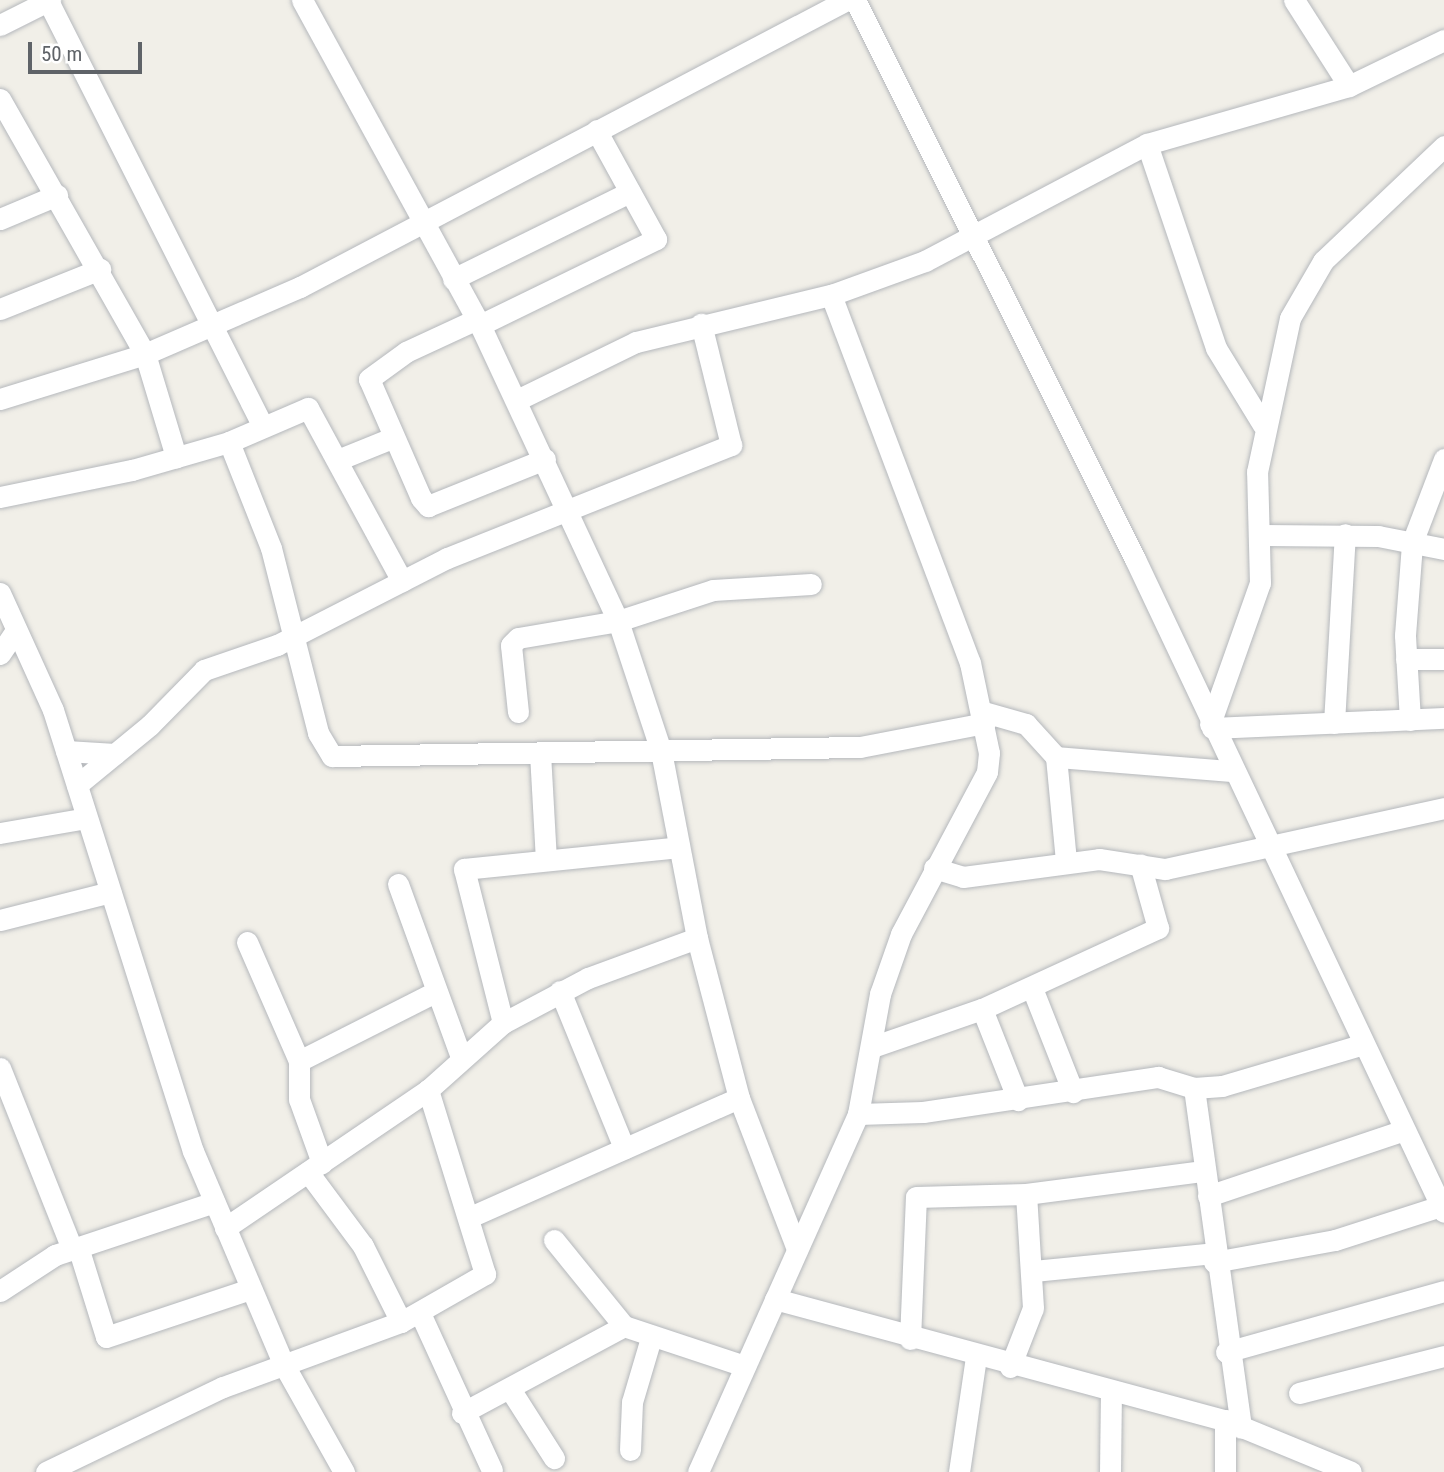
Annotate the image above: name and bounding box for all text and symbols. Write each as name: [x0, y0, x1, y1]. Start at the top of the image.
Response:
scale bar: [32, 28, 145, 72]
text: 50 m: [41, 42, 82, 66]

